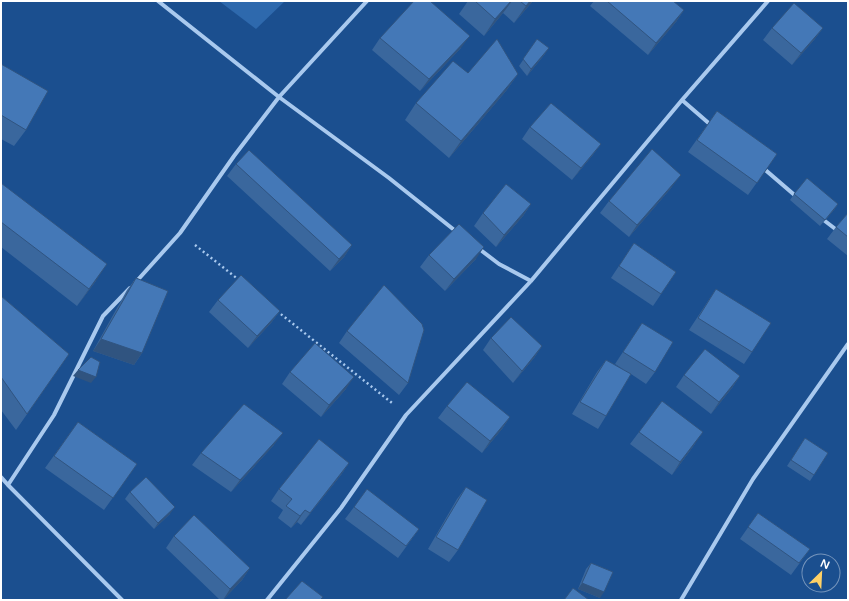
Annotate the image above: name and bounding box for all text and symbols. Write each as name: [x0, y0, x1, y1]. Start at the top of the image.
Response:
north arrow: [801, 553, 841, 593]
text: N: [818, 557, 832, 572]

